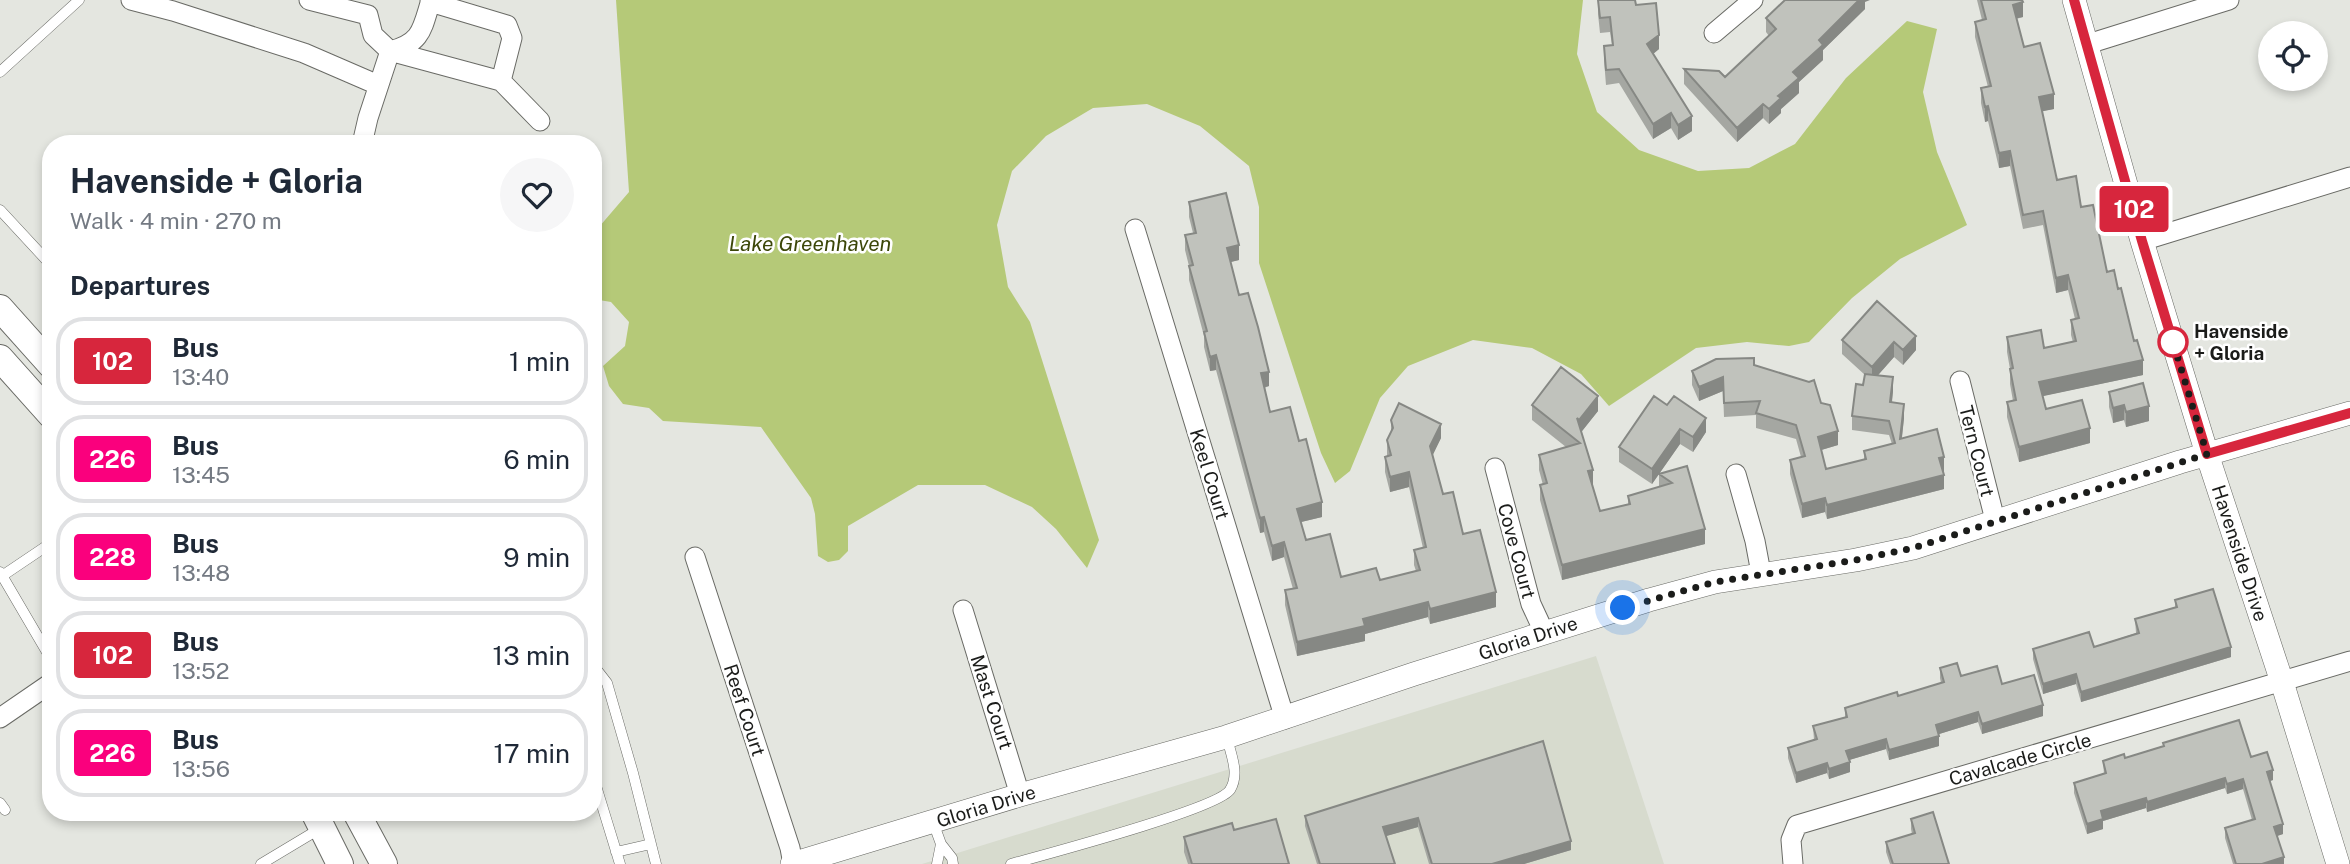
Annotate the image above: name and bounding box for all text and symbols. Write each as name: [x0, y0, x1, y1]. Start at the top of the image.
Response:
map controls: [2258, 21, 2328, 91]
button: locate: [2258, 21, 2328, 91]
button: heart: [500, 158, 574, 232]
text: Havenside + Gloria: [70, 162, 363, 200]
line badge: 102: [2094, 186, 2174, 232]
text: 102: [2114, 195, 2154, 223]
text: Walk · 4 min · 270 m: [70, 207, 282, 234]
water label: Lake Greenhaven: [729, 231, 891, 256]
text: Departures: [70, 270, 210, 301]
place label: Havenside + Gloria: [2194, 320, 2288, 364]
marker: Havenside + Gloria: [2158, 327, 2188, 357]
text: Bus: [172, 332, 219, 363]
text: 1 min: [509, 346, 570, 377]
text: 102: [92, 347, 133, 375]
text: 13:40: [172, 363, 229, 390]
street label: Tern Court: [1955, 403, 1999, 499]
street label: Keel Court: [1186, 426, 1234, 522]
text: Bus: [172, 430, 219, 461]
text: 6 min: [503, 444, 570, 475]
text: 226: [89, 445, 136, 473]
text: 13:45: [172, 461, 230, 488]
street label: Havenside Drive: [2208, 482, 2272, 624]
street label: Cove Court: [1494, 501, 1540, 601]
text: Bus: [172, 528, 219, 559]
text: 9 min: [503, 542, 570, 573]
text: 228: [89, 543, 136, 571]
text: 13:48: [172, 559, 230, 586]
your location: [1605, 590, 1640, 625]
street label: Gloria Drive: [1476, 612, 1580, 664]
text: Bus: [172, 626, 219, 657]
text: 13 min: [493, 640, 570, 671]
text: 102: [92, 641, 133, 669]
street label: Mast Court: [966, 652, 1018, 752]
text: 13:52: [172, 657, 229, 684]
street label: Reef Court: [720, 661, 770, 759]
text: Bus: [172, 724, 219, 755]
street label: Cavalcade Circle: [1946, 728, 2094, 790]
text: 17 min: [493, 738, 570, 769]
text: 226: [89, 739, 136, 767]
text: 13:56: [172, 755, 230, 782]
street label: Gloria Drive: [934, 780, 1038, 832]

